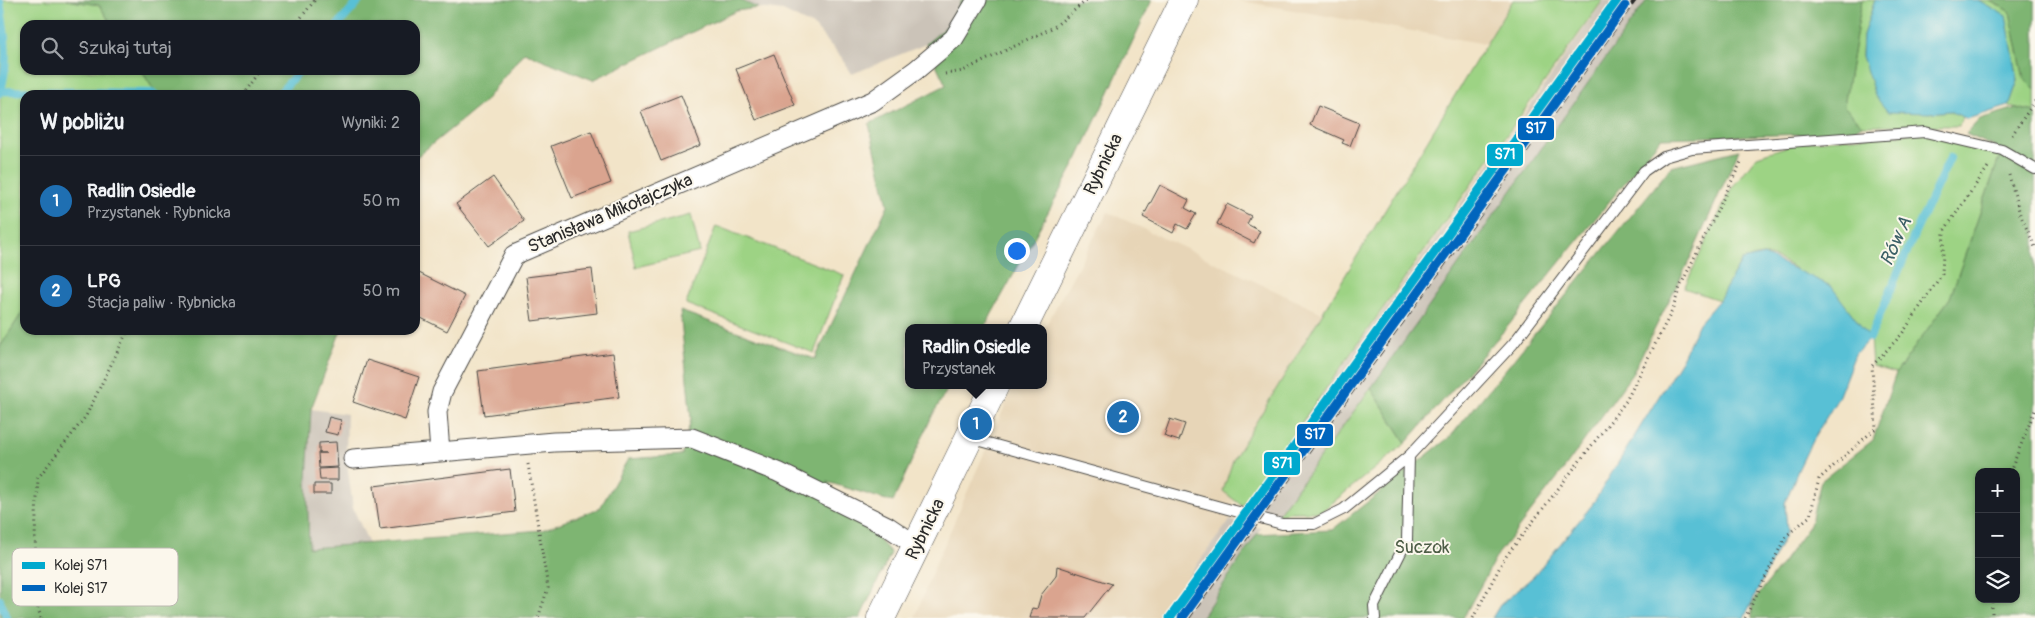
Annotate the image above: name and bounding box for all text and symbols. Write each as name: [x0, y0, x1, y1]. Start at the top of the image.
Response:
search box: [20, 20, 420, 75]
icon: search: [38, 34, 66, 62]
text: Szukaj tutaj: [78, 36, 172, 60]
text: W pobliżu: [40, 109, 124, 136]
text: Wyniki: 2: [341, 113, 400, 133]
line badge: S17: [1517, 117, 1555, 141]
text: S17: [1525, 120, 1547, 137]
street label: Rybnicka: [1079, 130, 1128, 199]
line badge: S71: [1486, 143, 1524, 167]
text: S71: [1494, 146, 1516, 163]
street label: Stanisława Mikołajczyka: [524, 168, 696, 259]
text: Radlin Osiedle: [87, 179, 195, 203]
text: 1: [53, 191, 59, 211]
text: 50 m: [363, 191, 400, 211]
text: Przystanek · Rybnicka: [87, 203, 231, 223]
water label: Rów A: [1875, 213, 1917, 269]
your location: [1004, 238, 1030, 264]
text: LPG: [87, 269, 121, 293]
text: 2: [52, 281, 60, 301]
text: 50 m: [363, 281, 400, 301]
text: Stacja paliw · Rybnicka: [87, 293, 236, 313]
popup: [905, 324, 1047, 389]
text: Radlin Osiedle: [922, 335, 1030, 359]
text: Przystanek: [922, 359, 995, 379]
pin: 2: [1107, 398, 1139, 436]
pin: 1: [960, 405, 992, 443]
line badge: S17: [1296, 423, 1334, 447]
text: S17: [1304, 426, 1326, 443]
line badge: S71: [1263, 451, 1301, 476]
text: S71: [1271, 455, 1293, 472]
map controls: [1975, 468, 2020, 603]
button: +: [1975, 468, 2020, 513]
street label: Rybnicka: [901, 495, 950, 564]
button: −: [1975, 513, 2020, 558]
park label: Suczok: [1394, 536, 1450, 559]
legend: [12, 548, 178, 606]
text: Kolej S71: [54, 557, 108, 574]
button: layers: [1975, 558, 2020, 603]
text: Kolej S17: [54, 580, 108, 597]

